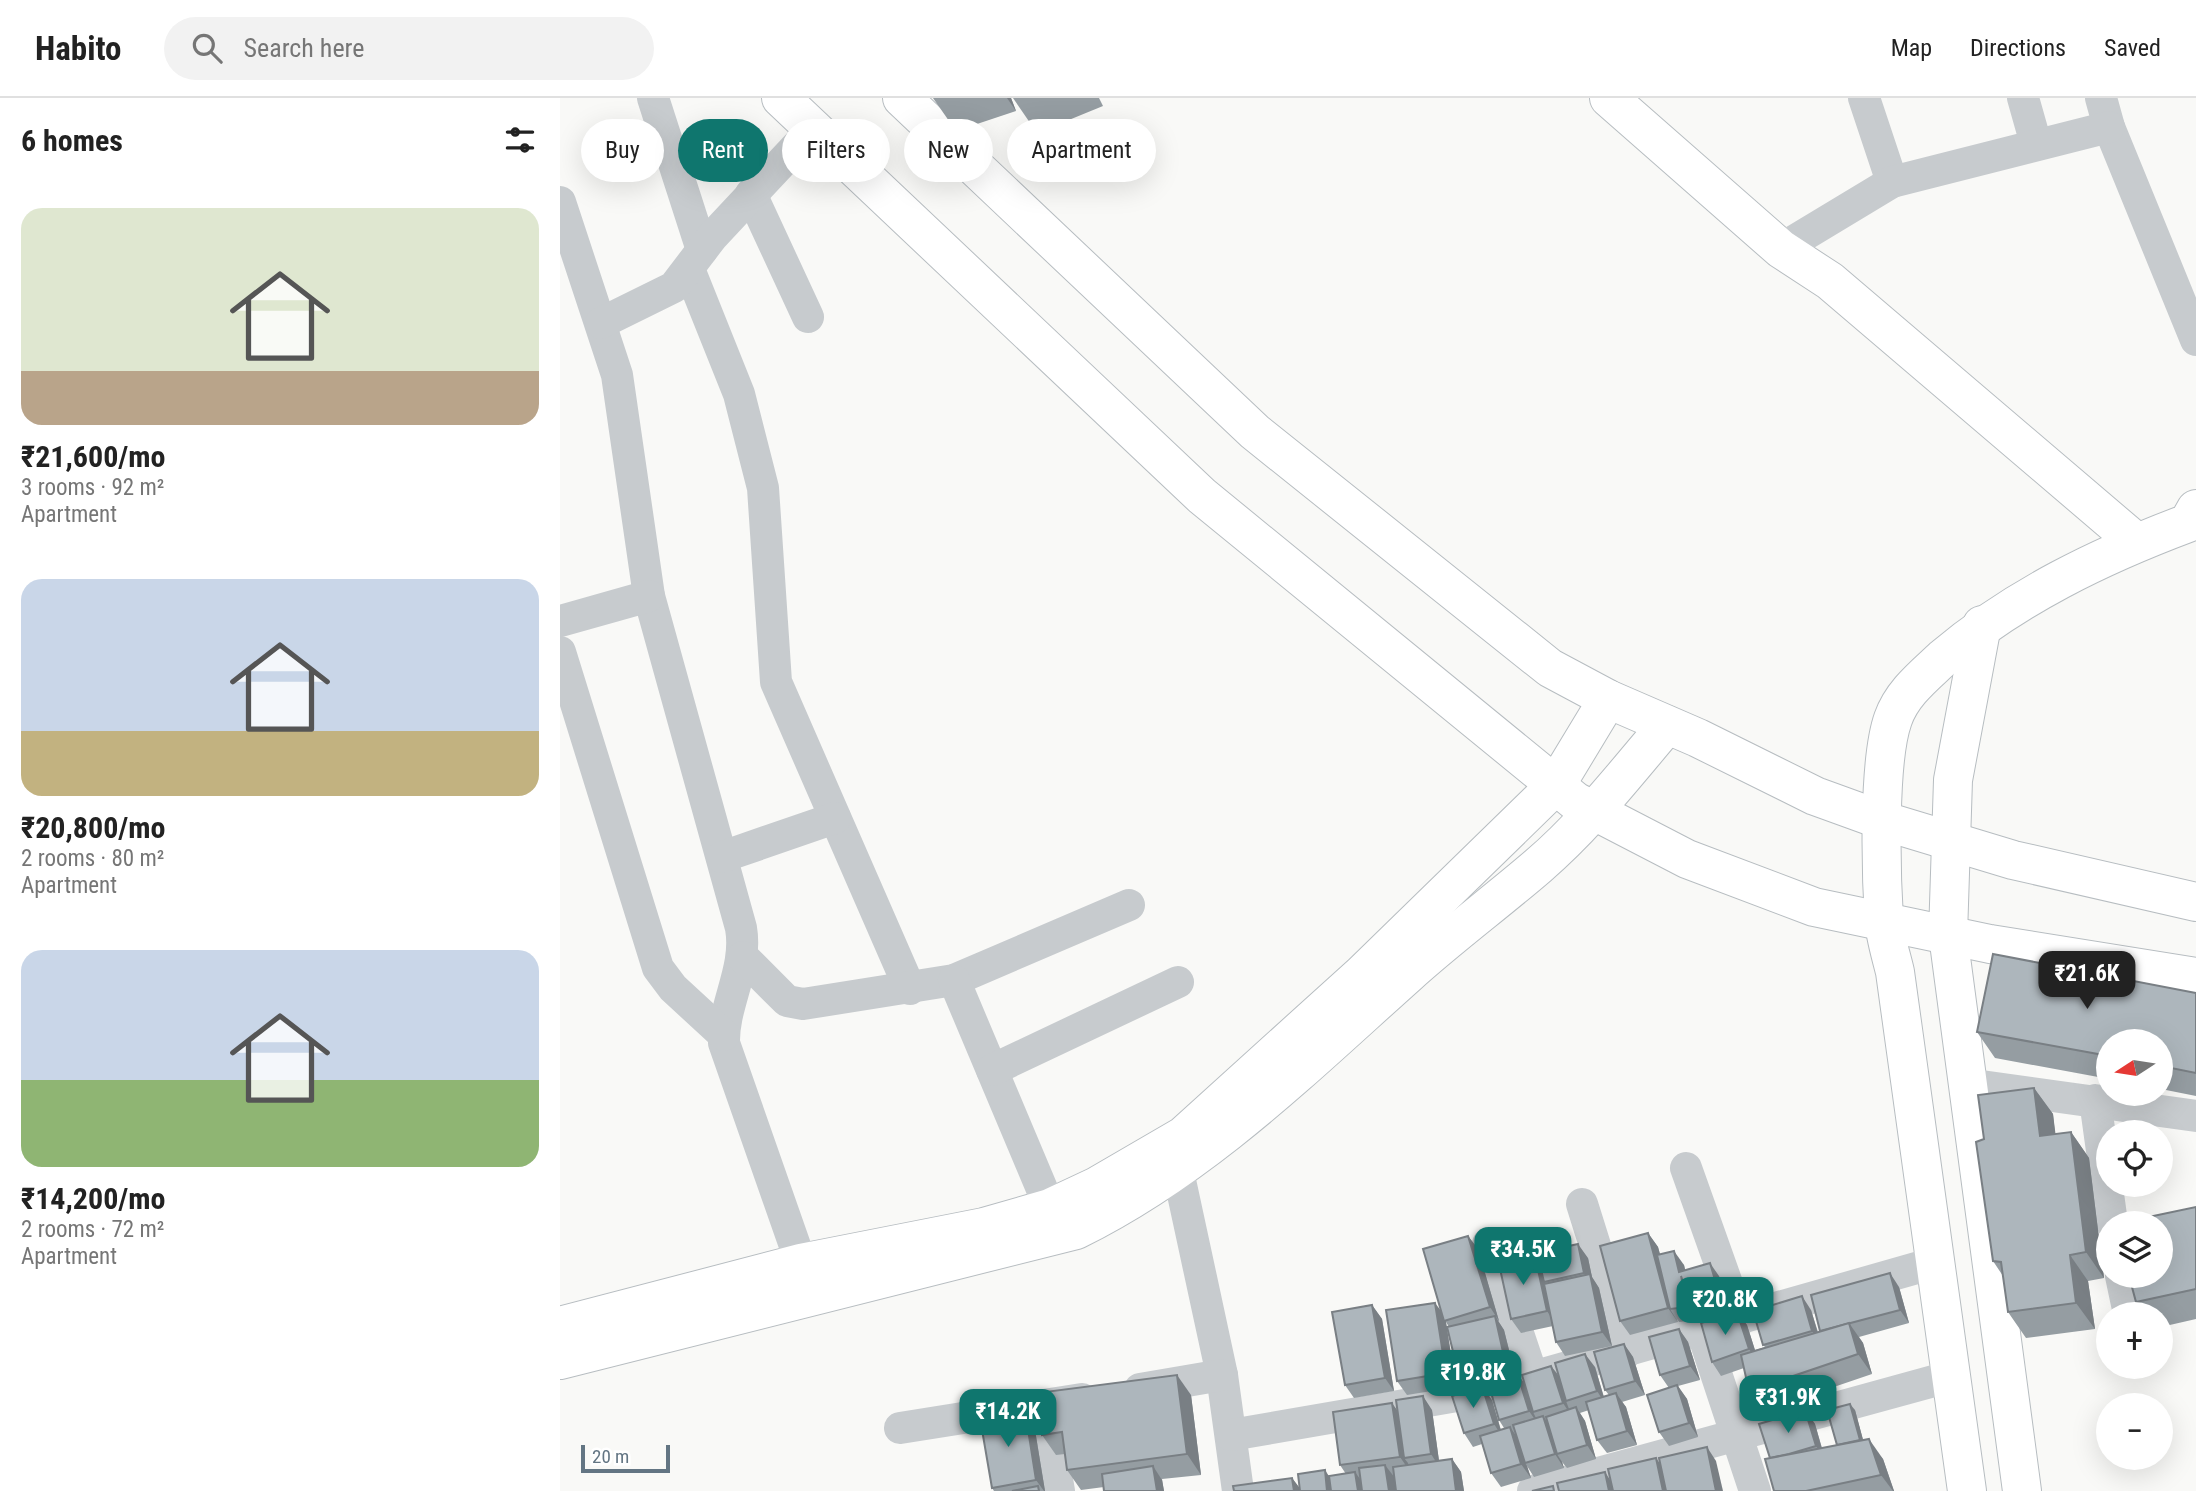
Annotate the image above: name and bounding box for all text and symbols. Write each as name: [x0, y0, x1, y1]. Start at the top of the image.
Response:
search box: [164, 17, 654, 80]
text: Habito: [35, 29, 122, 68]
icon: search: [188, 29, 226, 67]
text: Search here: [244, 33, 364, 63]
text: Map: [1891, 34, 1932, 62]
text: Directions: [1970, 34, 2066, 62]
text: Saved: [2104, 34, 2161, 62]
chip: Buy: [581, 119, 664, 182]
chip: Rent: [678, 119, 768, 182]
chip: Filters: [782, 119, 890, 182]
chip: New: [904, 119, 993, 182]
chip: Apartment: [1007, 119, 1156, 182]
icon: filters: [501, 121, 539, 159]
text: 6 homes: [21, 123, 123, 158]
icon: home: [217, 253, 343, 379]
text: ₹21,600/mo: [21, 439, 165, 474]
text: 3 rooms · 92 m²: [21, 474, 164, 501]
text: Apartment: [21, 501, 117, 528]
icon: home: [217, 624, 343, 750]
text: ₹20,800/mo: [21, 810, 165, 845]
text: 2 rooms · 80 m²: [21, 845, 164, 872]
text: Apartment: [21, 872, 117, 899]
pin: ₹21.6K: [2030, 951, 2144, 1011]
text: ₹21.6K: [2054, 960, 2120, 987]
icon: home: [217, 995, 343, 1121]
north arrow: [2096, 1029, 2174, 1106]
map controls: [2096, 1029, 2173, 1470]
button: locate: [2096, 1120, 2173, 1197]
text: ₹14,200/mo: [21, 1181, 165, 1216]
button: layers: [2096, 1211, 2173, 1288]
text: 2 rooms · 72 m²: [21, 1216, 164, 1243]
pin: ₹34.5K: [1466, 1228, 1580, 1287]
text: ₹34.5K: [1490, 1236, 1556, 1263]
text: Apartment: [21, 1243, 117, 1270]
pin: ₹20.8K: [1668, 1278, 1782, 1337]
text: ₹20.8K: [1692, 1286, 1758, 1313]
button: +: [2096, 1302, 2173, 1379]
pin: ₹19.8K: [1416, 1350, 1530, 1410]
text: ₹19.8K: [1440, 1359, 1506, 1386]
pin: ₹31.9K: [1731, 1376, 1845, 1435]
text: ₹31.9K: [1755, 1384, 1821, 1411]
pin: ₹14.2K: [951, 1390, 1065, 1449]
button: −: [2096, 1393, 2173, 1470]
text: ₹14.2K: [975, 1398, 1041, 1425]
scale bar: [581, 1442, 670, 1474]
text: 20 m: [592, 1445, 629, 1468]

